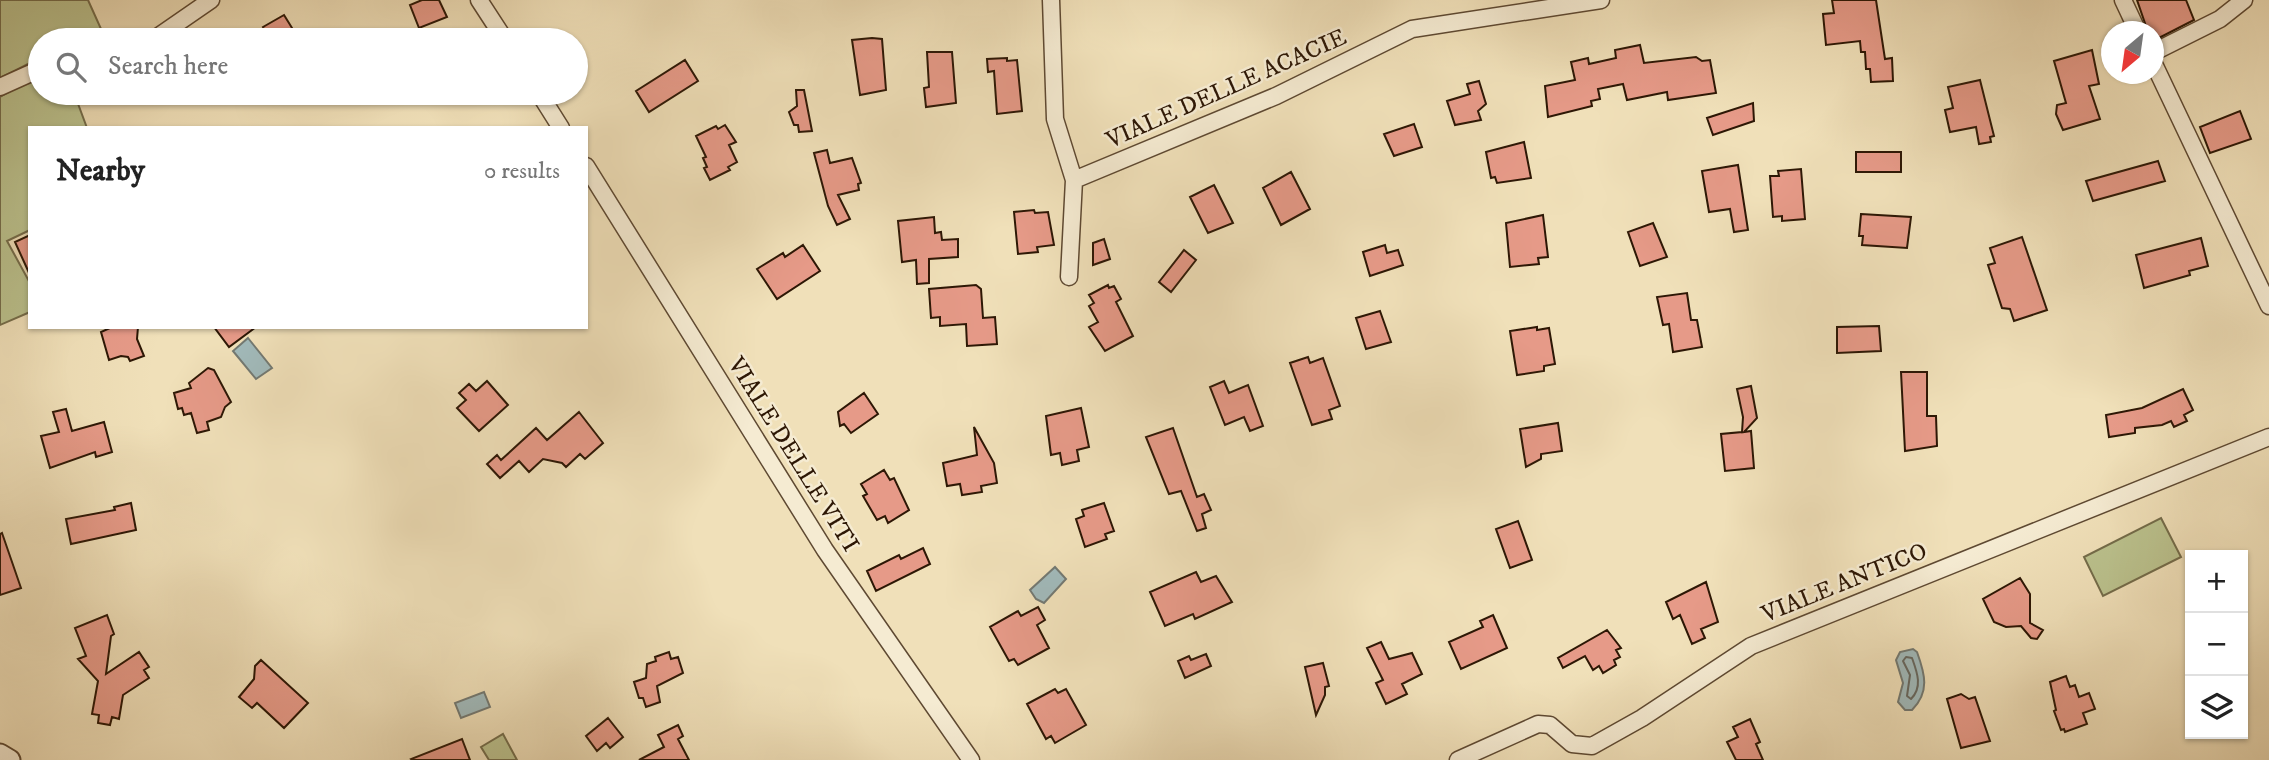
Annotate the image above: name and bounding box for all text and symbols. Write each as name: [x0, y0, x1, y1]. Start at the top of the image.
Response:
north arrow: [2101, 21, 2164, 84]
street label: VIALE DELLE ACACIE: [1101, 22, 1351, 156]
search box: [28, 28, 588, 105]
icon: search: [52, 48, 90, 86]
text: Search here: [108, 50, 228, 83]
text: Nearby: [56, 153, 145, 190]
text: 0 results: [484, 157, 560, 186]
street label: VIALE DELLE VITI: [720, 351, 865, 558]
street label: VIALE ANTICO: [1756, 536, 1931, 630]
map controls: [2185, 550, 2248, 739]
button: +: [2185, 550, 2248, 613]
button: −: [2185, 613, 2248, 676]
button: layers: [2185, 676, 2248, 739]

